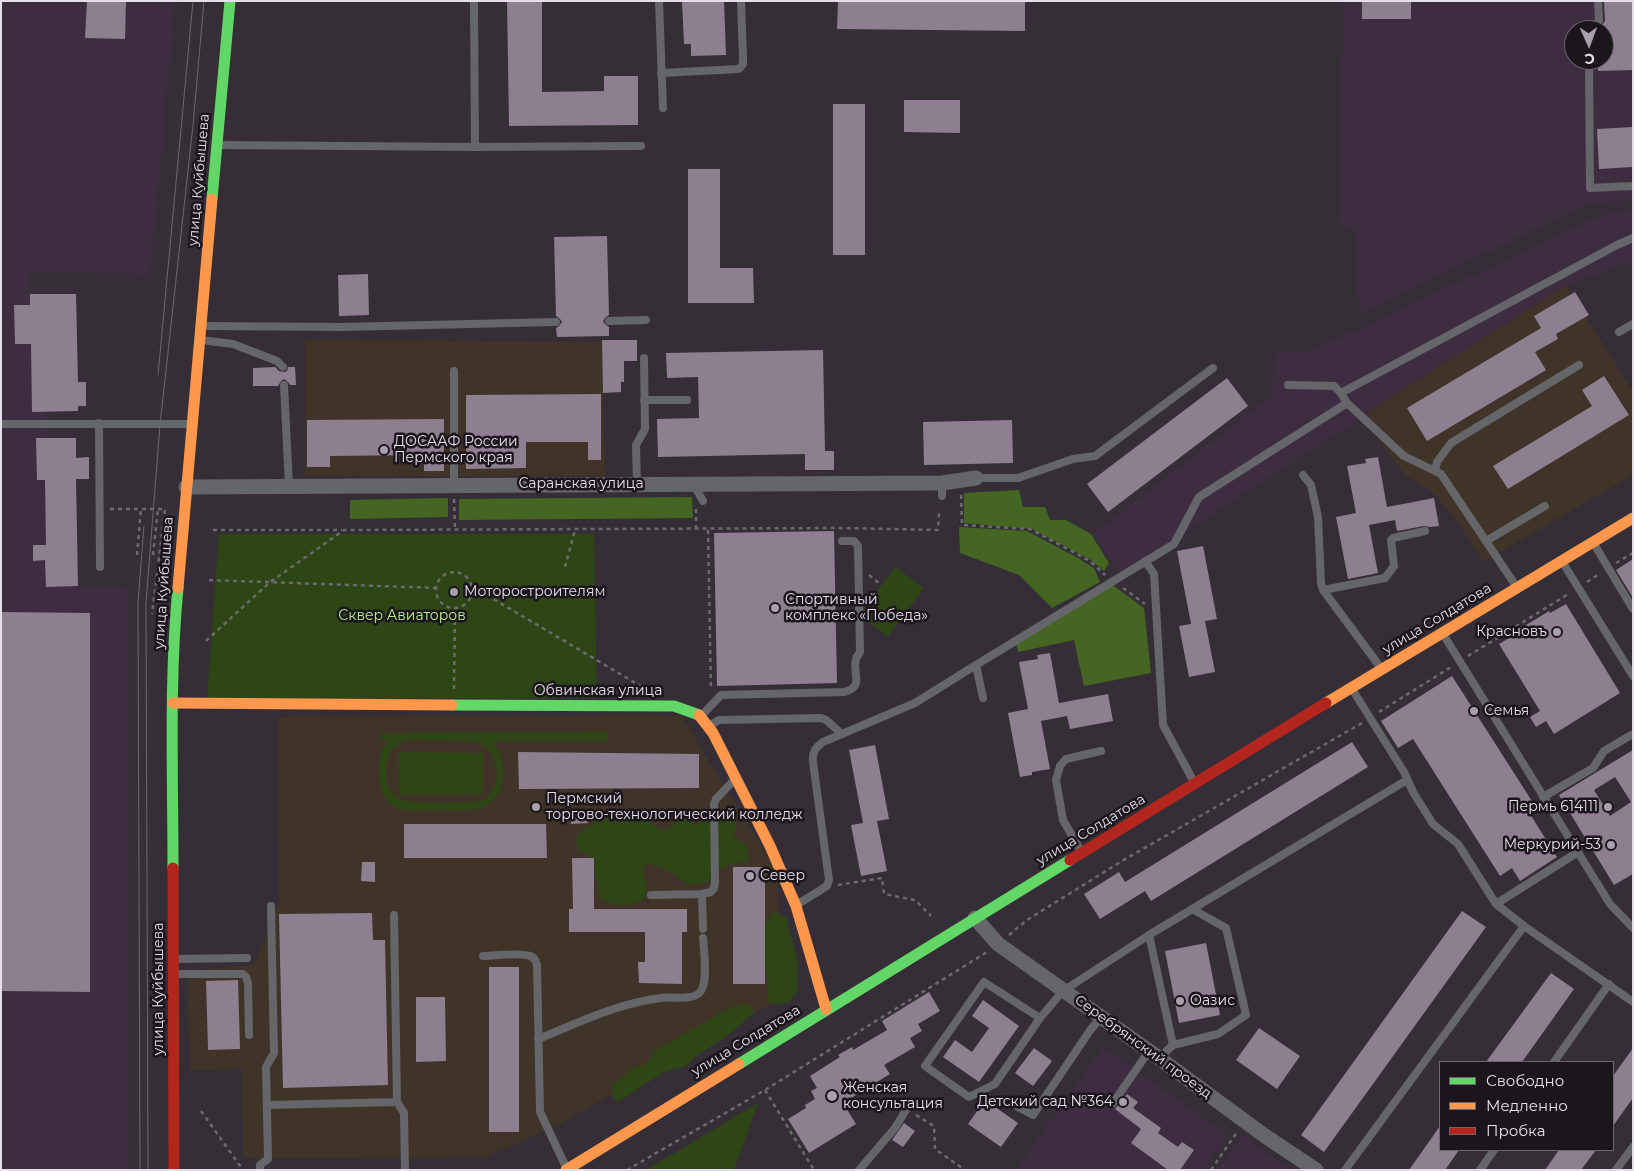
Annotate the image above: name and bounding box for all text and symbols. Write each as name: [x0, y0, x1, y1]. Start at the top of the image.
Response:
north arrow: [1564, 20, 1614, 70]
text: С: [1584, 50, 1595, 68]
street label: улица Куйбышева: [185, 113, 213, 247]
place label: ДОСААФ России Пермского края: [394, 434, 518, 467]
marker: ДОСААФ России Пермского края: [378, 444, 390, 456]
street label: Саранская улица: [518, 476, 644, 492]
street label: улица Куйбышева: [151, 516, 177, 650]
street label: улица Солдатова: [1380, 580, 1494, 658]
place label: Моторостроителям: [464, 584, 605, 600]
marker: Моторостроителям: [448, 586, 460, 598]
place label: Спортивный комплекс «Победа»: [785, 592, 928, 624]
marker: Спортивный комплекс «Победа»: [769, 602, 781, 614]
park label: Сквер Авиаторов: [338, 608, 466, 624]
place label: Красновъ: [1476, 624, 1547, 640]
marker: Красновъ: [1551, 626, 1563, 638]
street label: Обвинская улица: [534, 683, 662, 699]
place label: Семья: [1484, 703, 1529, 719]
marker: Семья: [1468, 705, 1480, 717]
place label: Пермский торгово-технологический колледж: [546, 791, 803, 824]
street label: улица Солдатова: [1034, 791, 1148, 869]
place label: Пермь 614111: [1508, 799, 1598, 815]
marker: Пермский торгово-технологический колледж: [530, 801, 542, 813]
marker: Пермь 614111: [1602, 801, 1614, 813]
place label: Меркурий-53: [1504, 837, 1601, 853]
marker: Меркурий-53: [1605, 839, 1617, 851]
place label: Север: [760, 868, 805, 884]
marker: Север: [744, 870, 756, 882]
street label: улица Куйбышева: [151, 923, 167, 1055]
street label: Серебрянский проезд: [1071, 992, 1215, 1102]
place label: Оазис: [1190, 993, 1235, 1009]
marker: Оазис: [1174, 995, 1186, 1007]
street label: улица Солдатова: [689, 1002, 803, 1080]
legend: [1439, 1061, 1614, 1151]
text: Свободно: [1486, 1071, 1564, 1090]
place label: Женская консультация: [843, 1080, 943, 1112]
marker: Женская консультация: [825, 1089, 839, 1103]
place label: Детский сад №364: [977, 1094, 1113, 1110]
marker: Детский сад №364: [1117, 1096, 1129, 1108]
text: Медленно: [1486, 1096, 1568, 1115]
text: Пробка: [1486, 1121, 1545, 1140]

